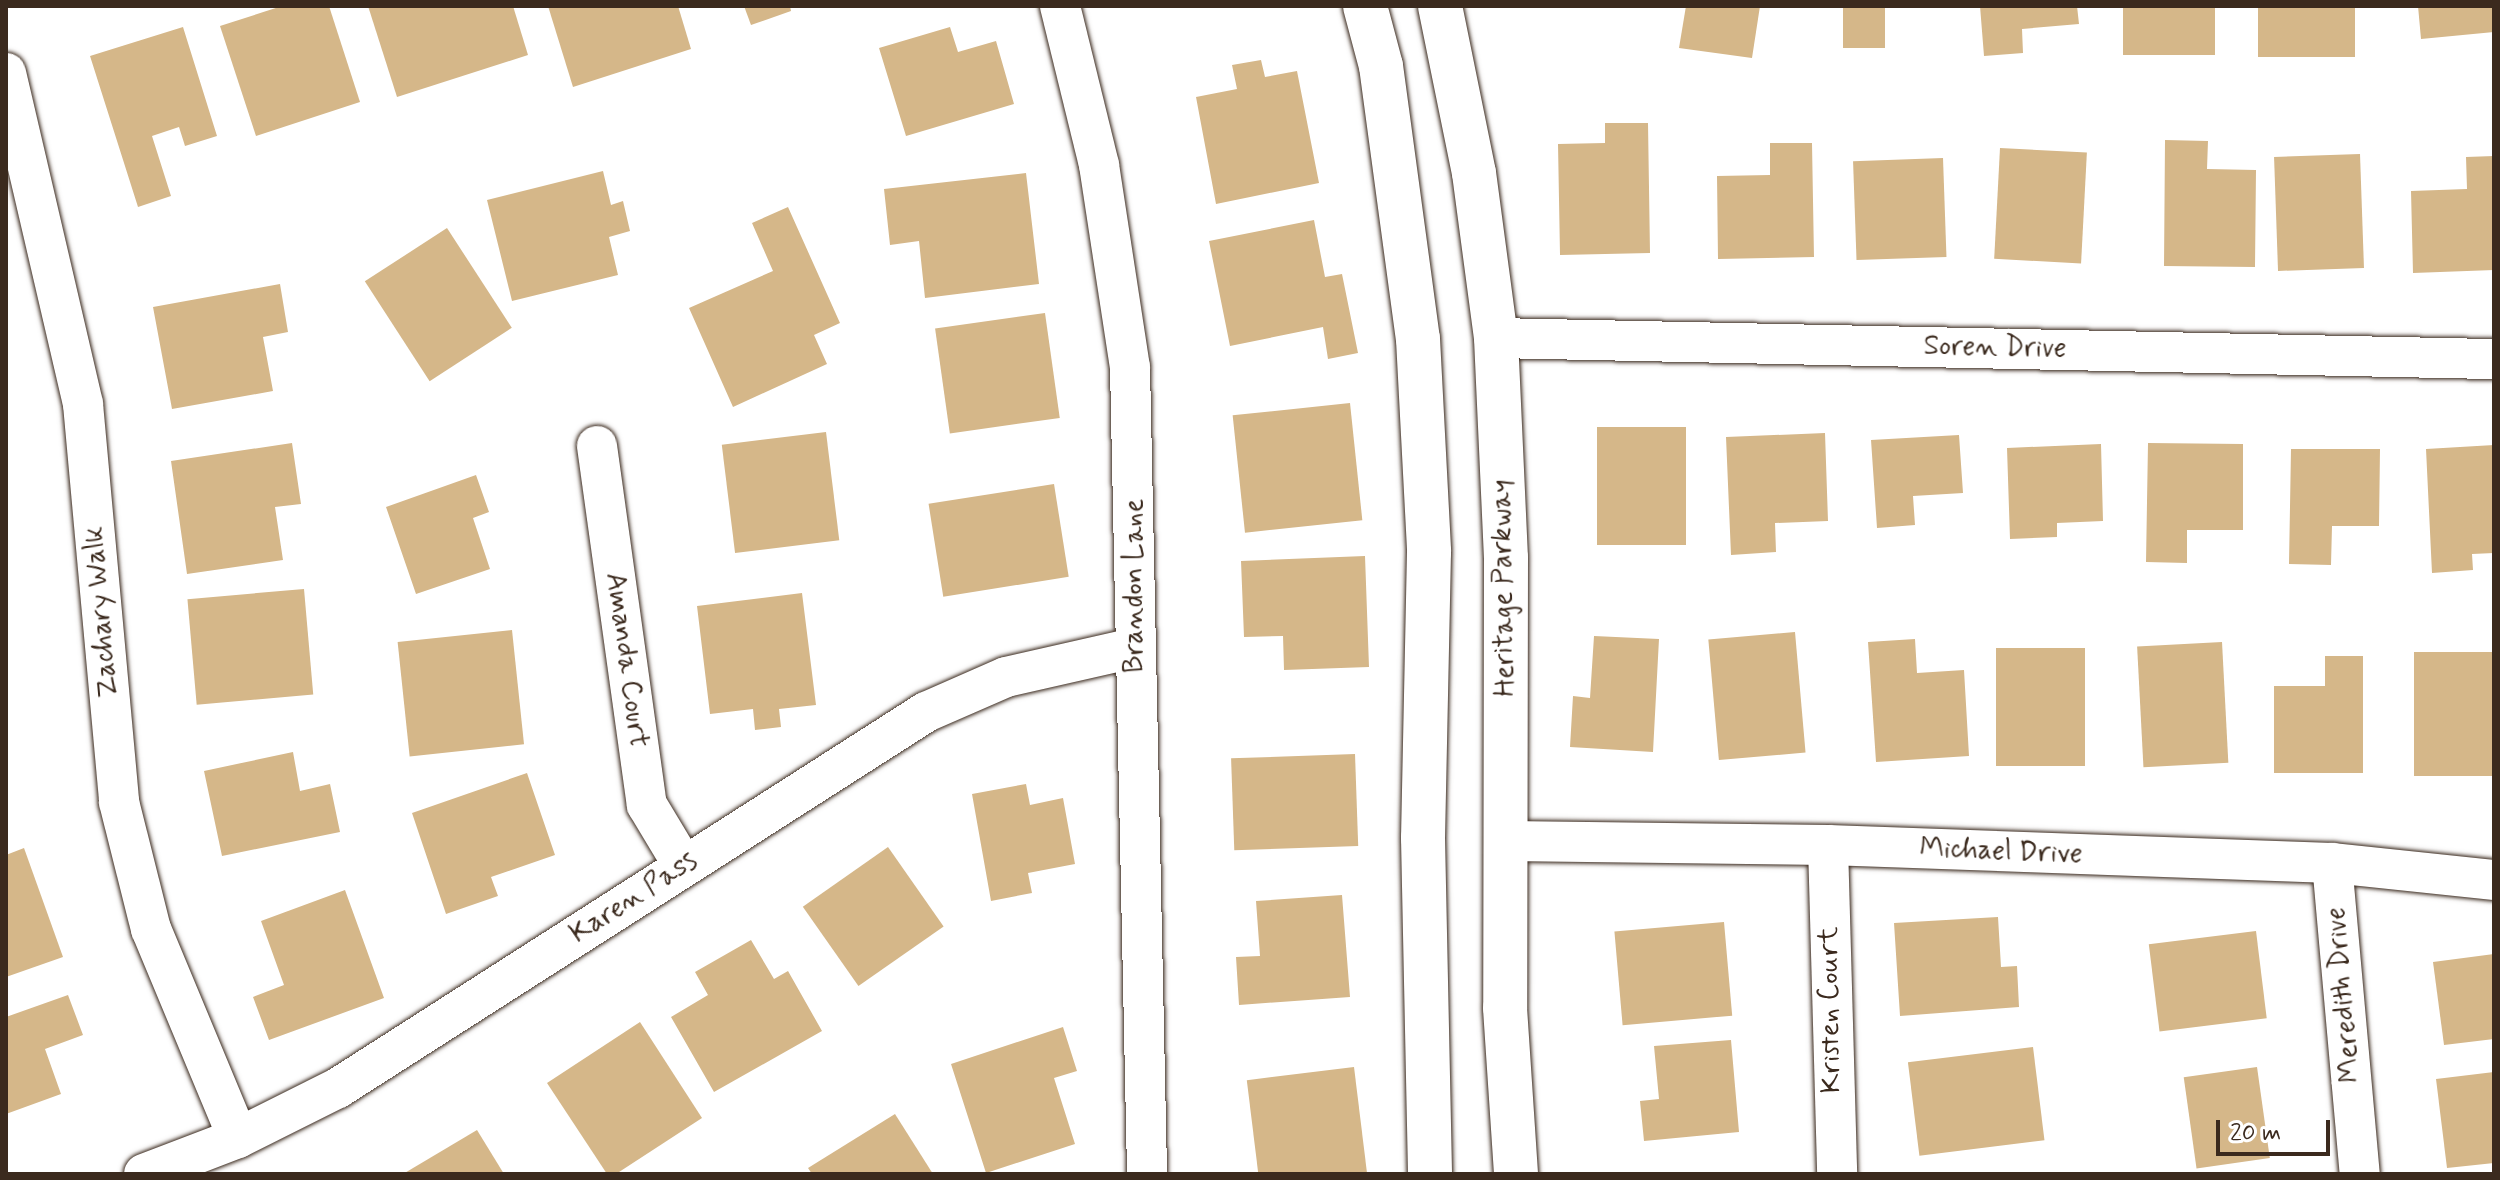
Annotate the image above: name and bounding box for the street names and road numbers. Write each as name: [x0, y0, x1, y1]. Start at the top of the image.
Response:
street label: Soren Drive: [1923, 330, 2067, 366]
street label: Heritage Parkway: [1485, 480, 1523, 696]
street label: Brandon Lane: [1118, 499, 1152, 673]
street label: Zachary Walk: [78, 525, 126, 699]
street label: Amanda Court: [597, 570, 655, 750]
street label: Michael Drive: [1920, 832, 2082, 872]
street label: Karen Pass: [565, 845, 703, 951]
street label: Meredith Drive: [2320, 906, 2368, 1084]
street label: Kristen Court: [1813, 930, 1849, 1090]

